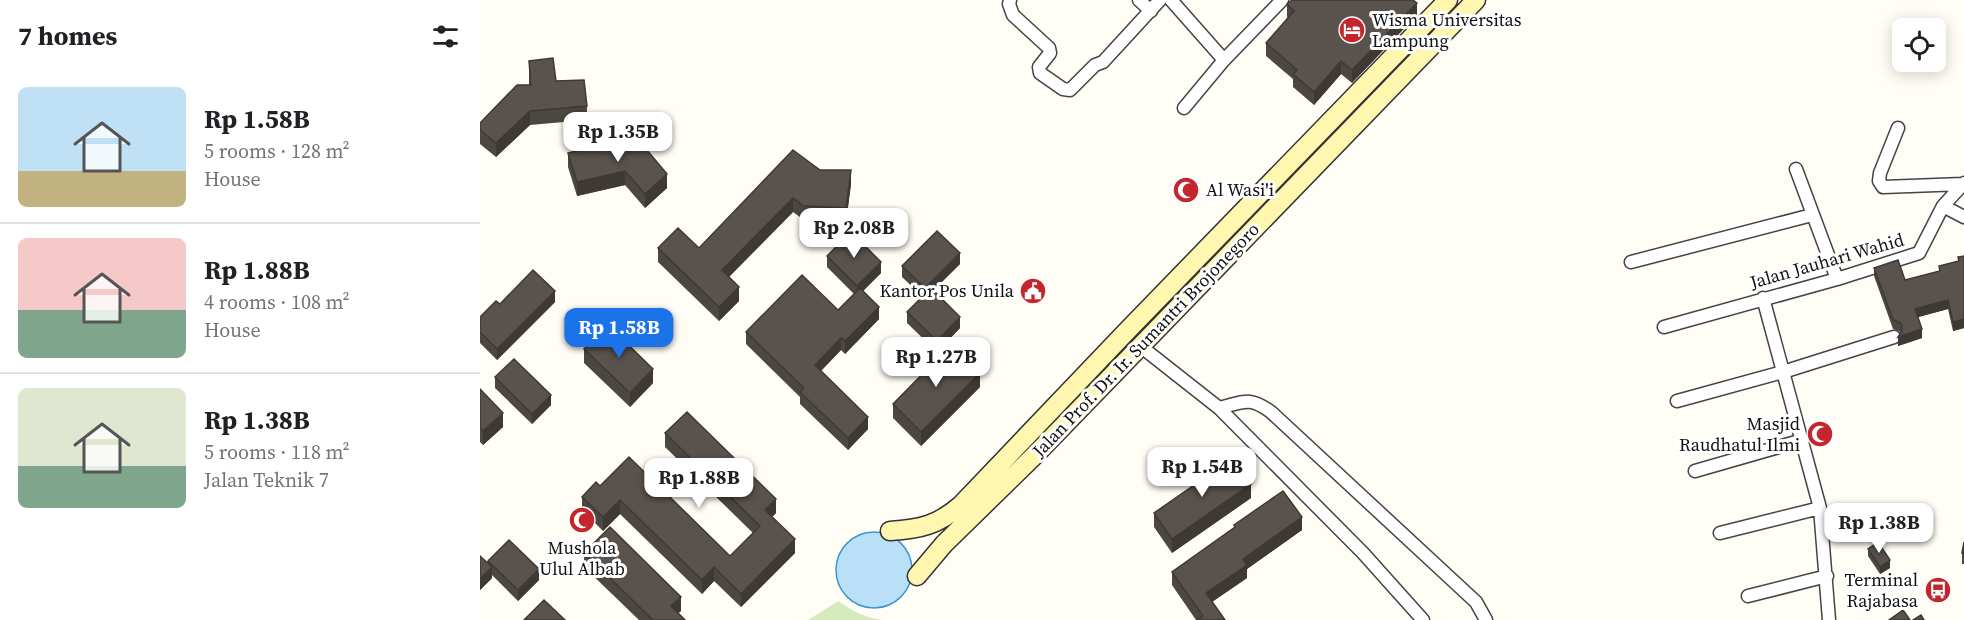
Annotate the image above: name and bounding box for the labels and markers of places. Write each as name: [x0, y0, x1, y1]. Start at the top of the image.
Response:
place label: Wisma Universitas Lampung: [1372, 7, 1522, 53]
hotel icon: Wisma Universitas Lampung: [1337, 15, 1367, 45]
pin: Rp 1.35B: [556, 112, 680, 163]
mosque icon: Al Wasi'i: [1171, 175, 1201, 205]
place label: Al Wasi'i: [1206, 177, 1274, 202]
pin: Rp 2.08B: [792, 208, 916, 259]
public building icon: Kantor Pos Unila: [1018, 276, 1048, 306]
place label: Kantor Pos Unila: [879, 278, 1015, 303]
pin: Rp 1.58B: [557, 308, 681, 359]
pin: Rp 1.27B: [874, 337, 998, 388]
place label: Masjid Raudhatul Ilmi: [1679, 411, 1800, 457]
mosque icon: Masjid Raudhatul Ilmi: [1805, 419, 1835, 449]
pin: Rp 1.54B: [1140, 447, 1264, 498]
pin: Rp 1.88B: [637, 458, 761, 509]
pin: Rp 1.38B: [1817, 503, 1941, 554]
mosque icon: Mushola Ulul Albab: [567, 505, 597, 535]
place label: Mushola Ulul Albab: [539, 535, 625, 581]
place label: Terminal Rajabasa: [1845, 567, 1919, 613]
bus stop icon: Terminal Rajabasa: [1923, 575, 1953, 605]

